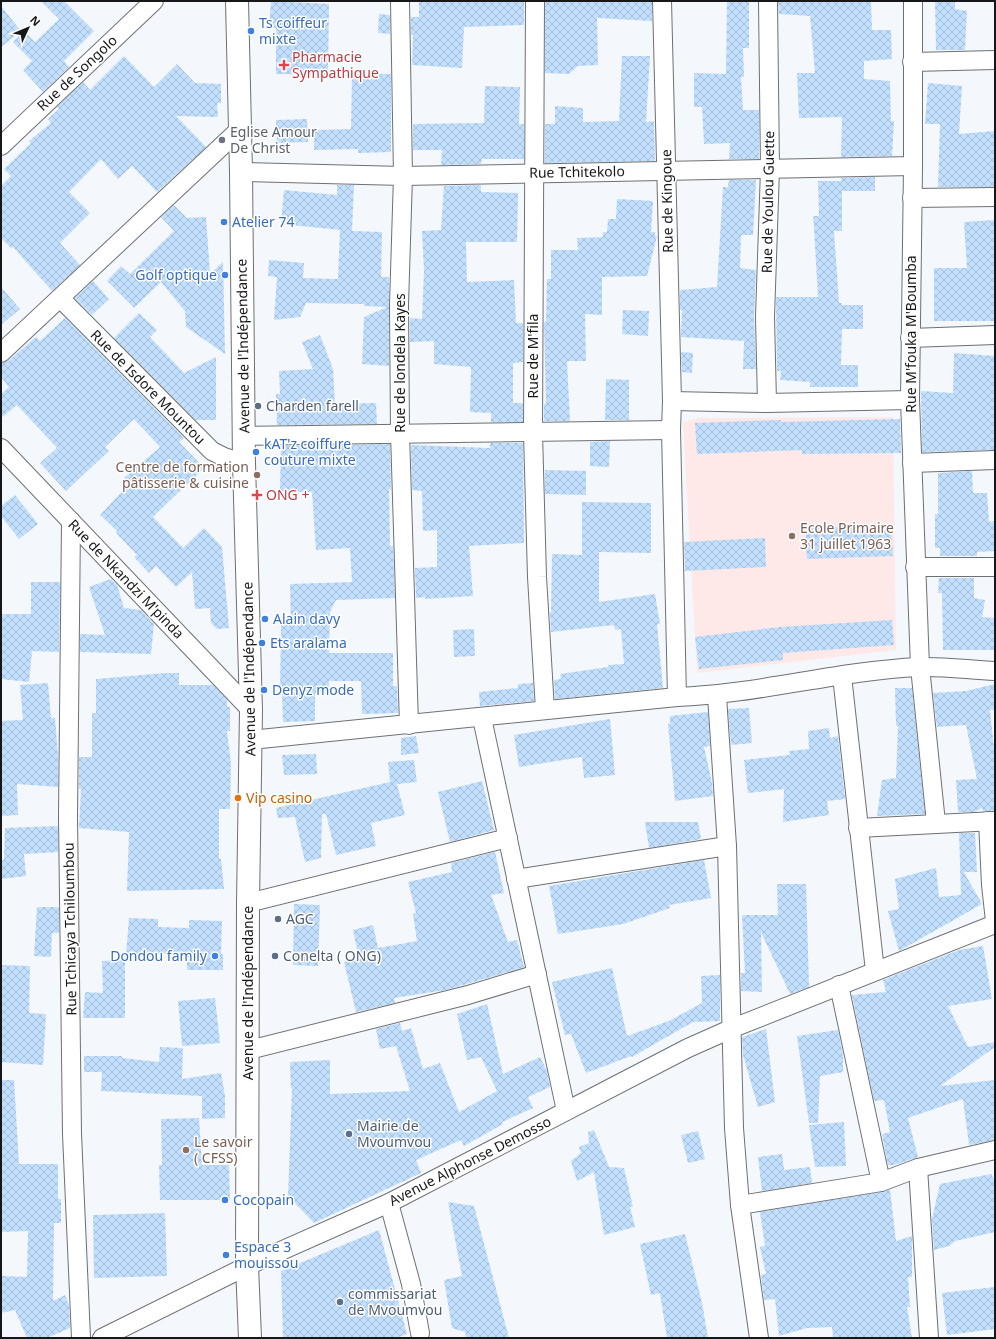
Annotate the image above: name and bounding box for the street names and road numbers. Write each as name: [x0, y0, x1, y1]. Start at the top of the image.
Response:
street label: Rue de Songolo: [33, 31, 121, 115]
street label: Rue de Youlou Guette: [757, 130, 778, 273]
street label: Rue de Kingoue: [656, 149, 677, 253]
street label: Rue Tchitekolo: [529, 161, 625, 182]
street label: Rue M'fouka M'Boumba: [901, 255, 920, 413]
street label: Avenue de l'Indépendance: [231, 259, 254, 433]
street label: Rue de londela Kayes: [390, 293, 409, 433]
street label: Rue de M'fila: [523, 314, 542, 398]
street label: Rue de Isdore Mountou: [87, 325, 210, 448]
street label: Rue de Nkandzi M'pinda: [64, 515, 188, 642]
street label: Avenue de l'Indépendance: [237, 582, 260, 756]
street label: Rue Tchicaya Tchiloumbou: [58, 842, 81, 1016]
street label: Avenue de l'Indépendance: [238, 906, 257, 1080]
street label: Avenue Alphonse Demosso: [385, 1111, 554, 1210]

